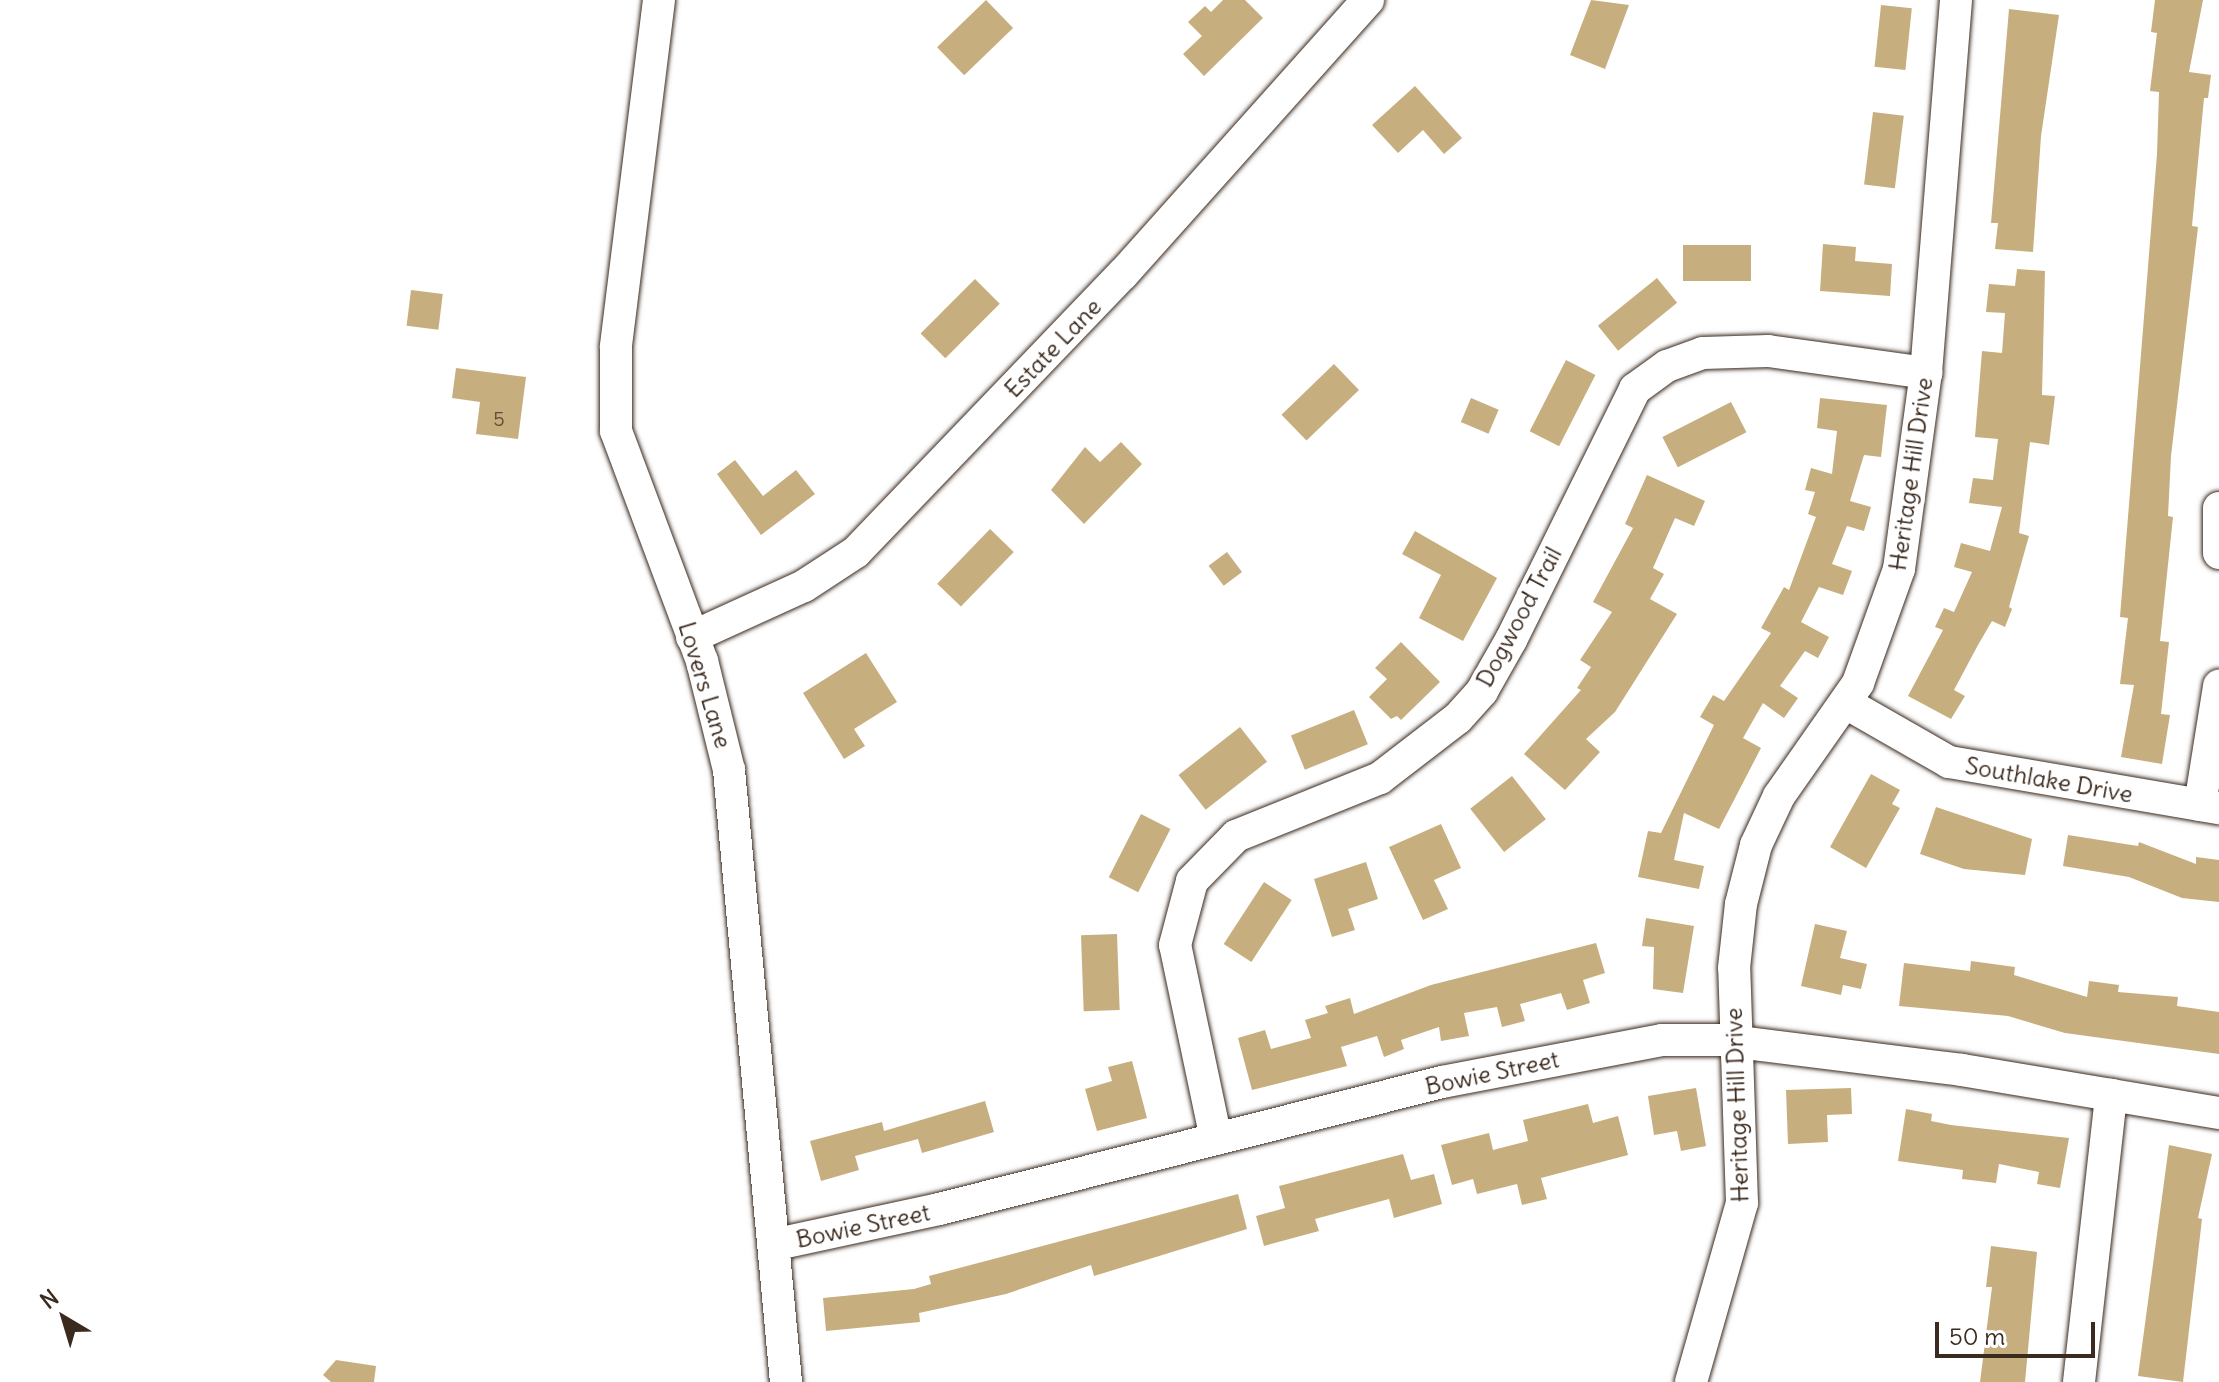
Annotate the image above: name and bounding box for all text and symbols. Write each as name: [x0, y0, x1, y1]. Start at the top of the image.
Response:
street label: Estate Lane: [999, 292, 1107, 404]
street label: Heritage Hill Drive: [1883, 376, 1939, 572]
house number: 5: [493, 406, 505, 430]
street label: Dogwood Trail: [1470, 542, 1568, 692]
street label: Lovers Lane: [672, 618, 738, 752]
street label: Southlake Drive: [1963, 751, 2135, 809]
street label: Heritage Hill Drive: [1719, 1007, 1755, 1203]
street label: Bowie Street: [1422, 1045, 1562, 1101]
street label: Bowie Street: [793, 1198, 933, 1254]
north arrow: [24, 1278, 104, 1358]
text: N: [35, 1283, 64, 1315]
scale bar: [1939, 1306, 2099, 1356]
text: 50 m: [1949, 1321, 2005, 1351]

